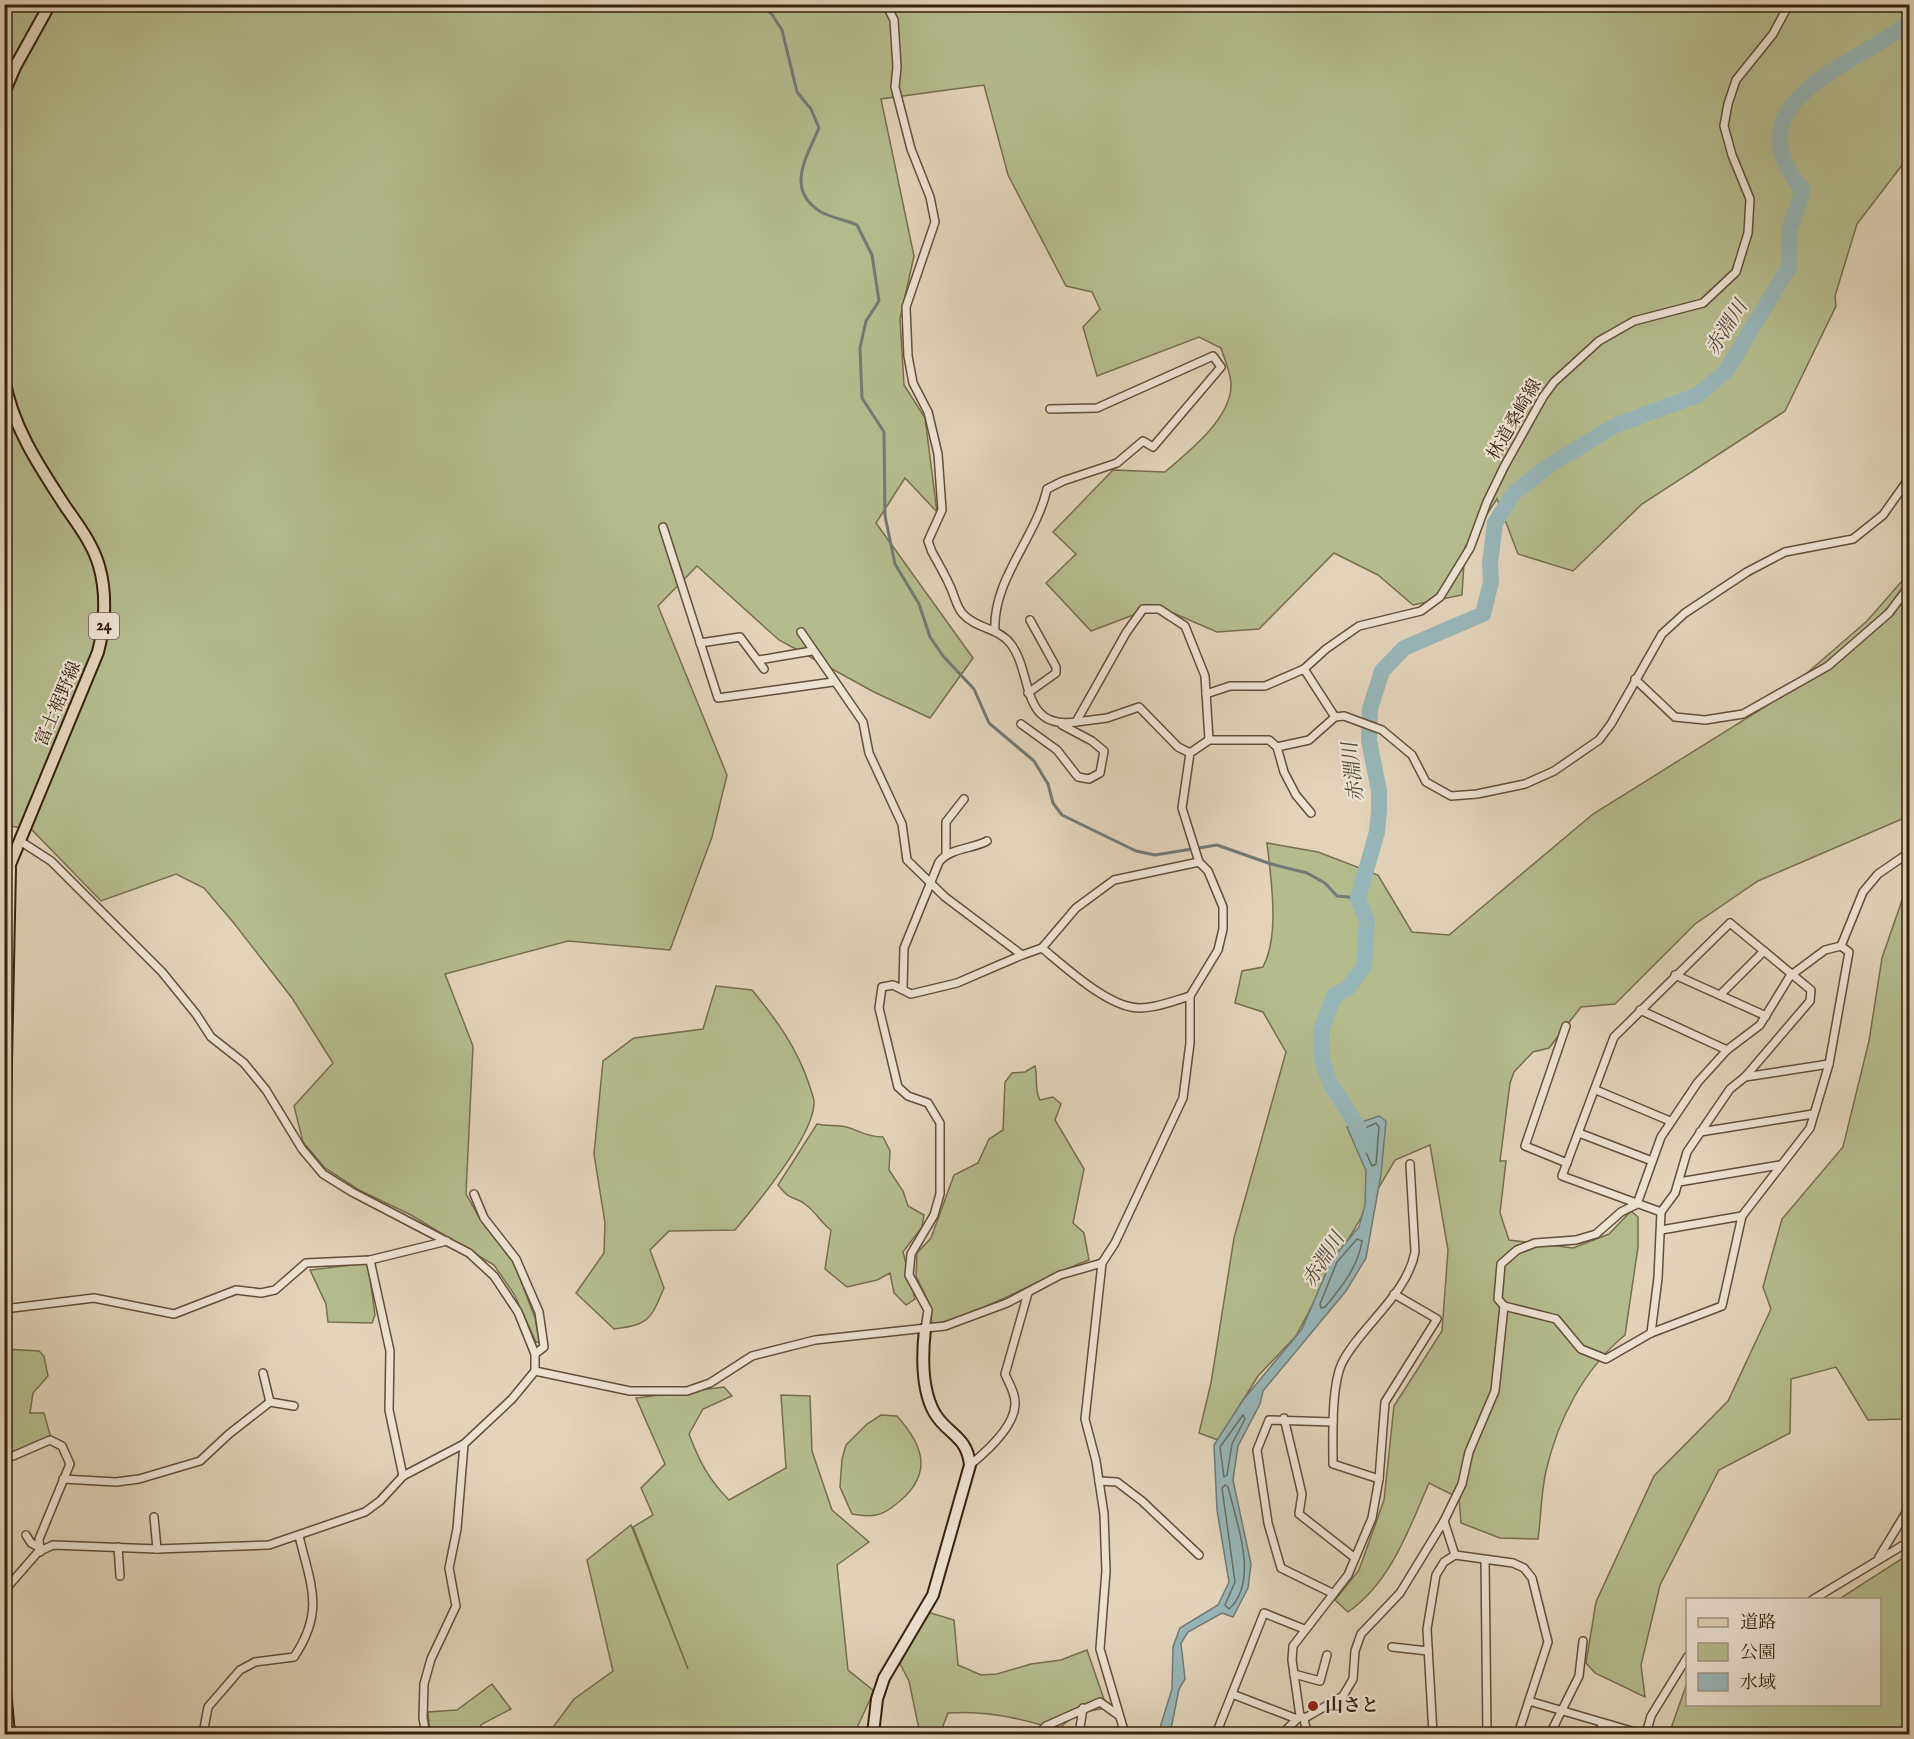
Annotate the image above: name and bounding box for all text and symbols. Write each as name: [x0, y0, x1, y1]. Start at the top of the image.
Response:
water label: 赤淵川: [1701, 294, 1755, 360]
street label: 林道桑崎線: [1483, 375, 1547, 465]
road number: 24: [89, 613, 119, 639]
street label: 富士裾野線: [31, 658, 87, 750]
water label: 赤淵川: [1338, 739, 1370, 803]
water label: 赤淵川: [1298, 1226, 1352, 1292]
legend: [1686, 1598, 1881, 1706]
text: 道路: [1740, 1612, 1776, 1635]
text: 公園: [1740, 1642, 1776, 1665]
text: 水域: [1740, 1672, 1776, 1695]
place label: 山さと: [1325, 1695, 1379, 1718]
marker: 山さと: [1306, 1699, 1320, 1713]

